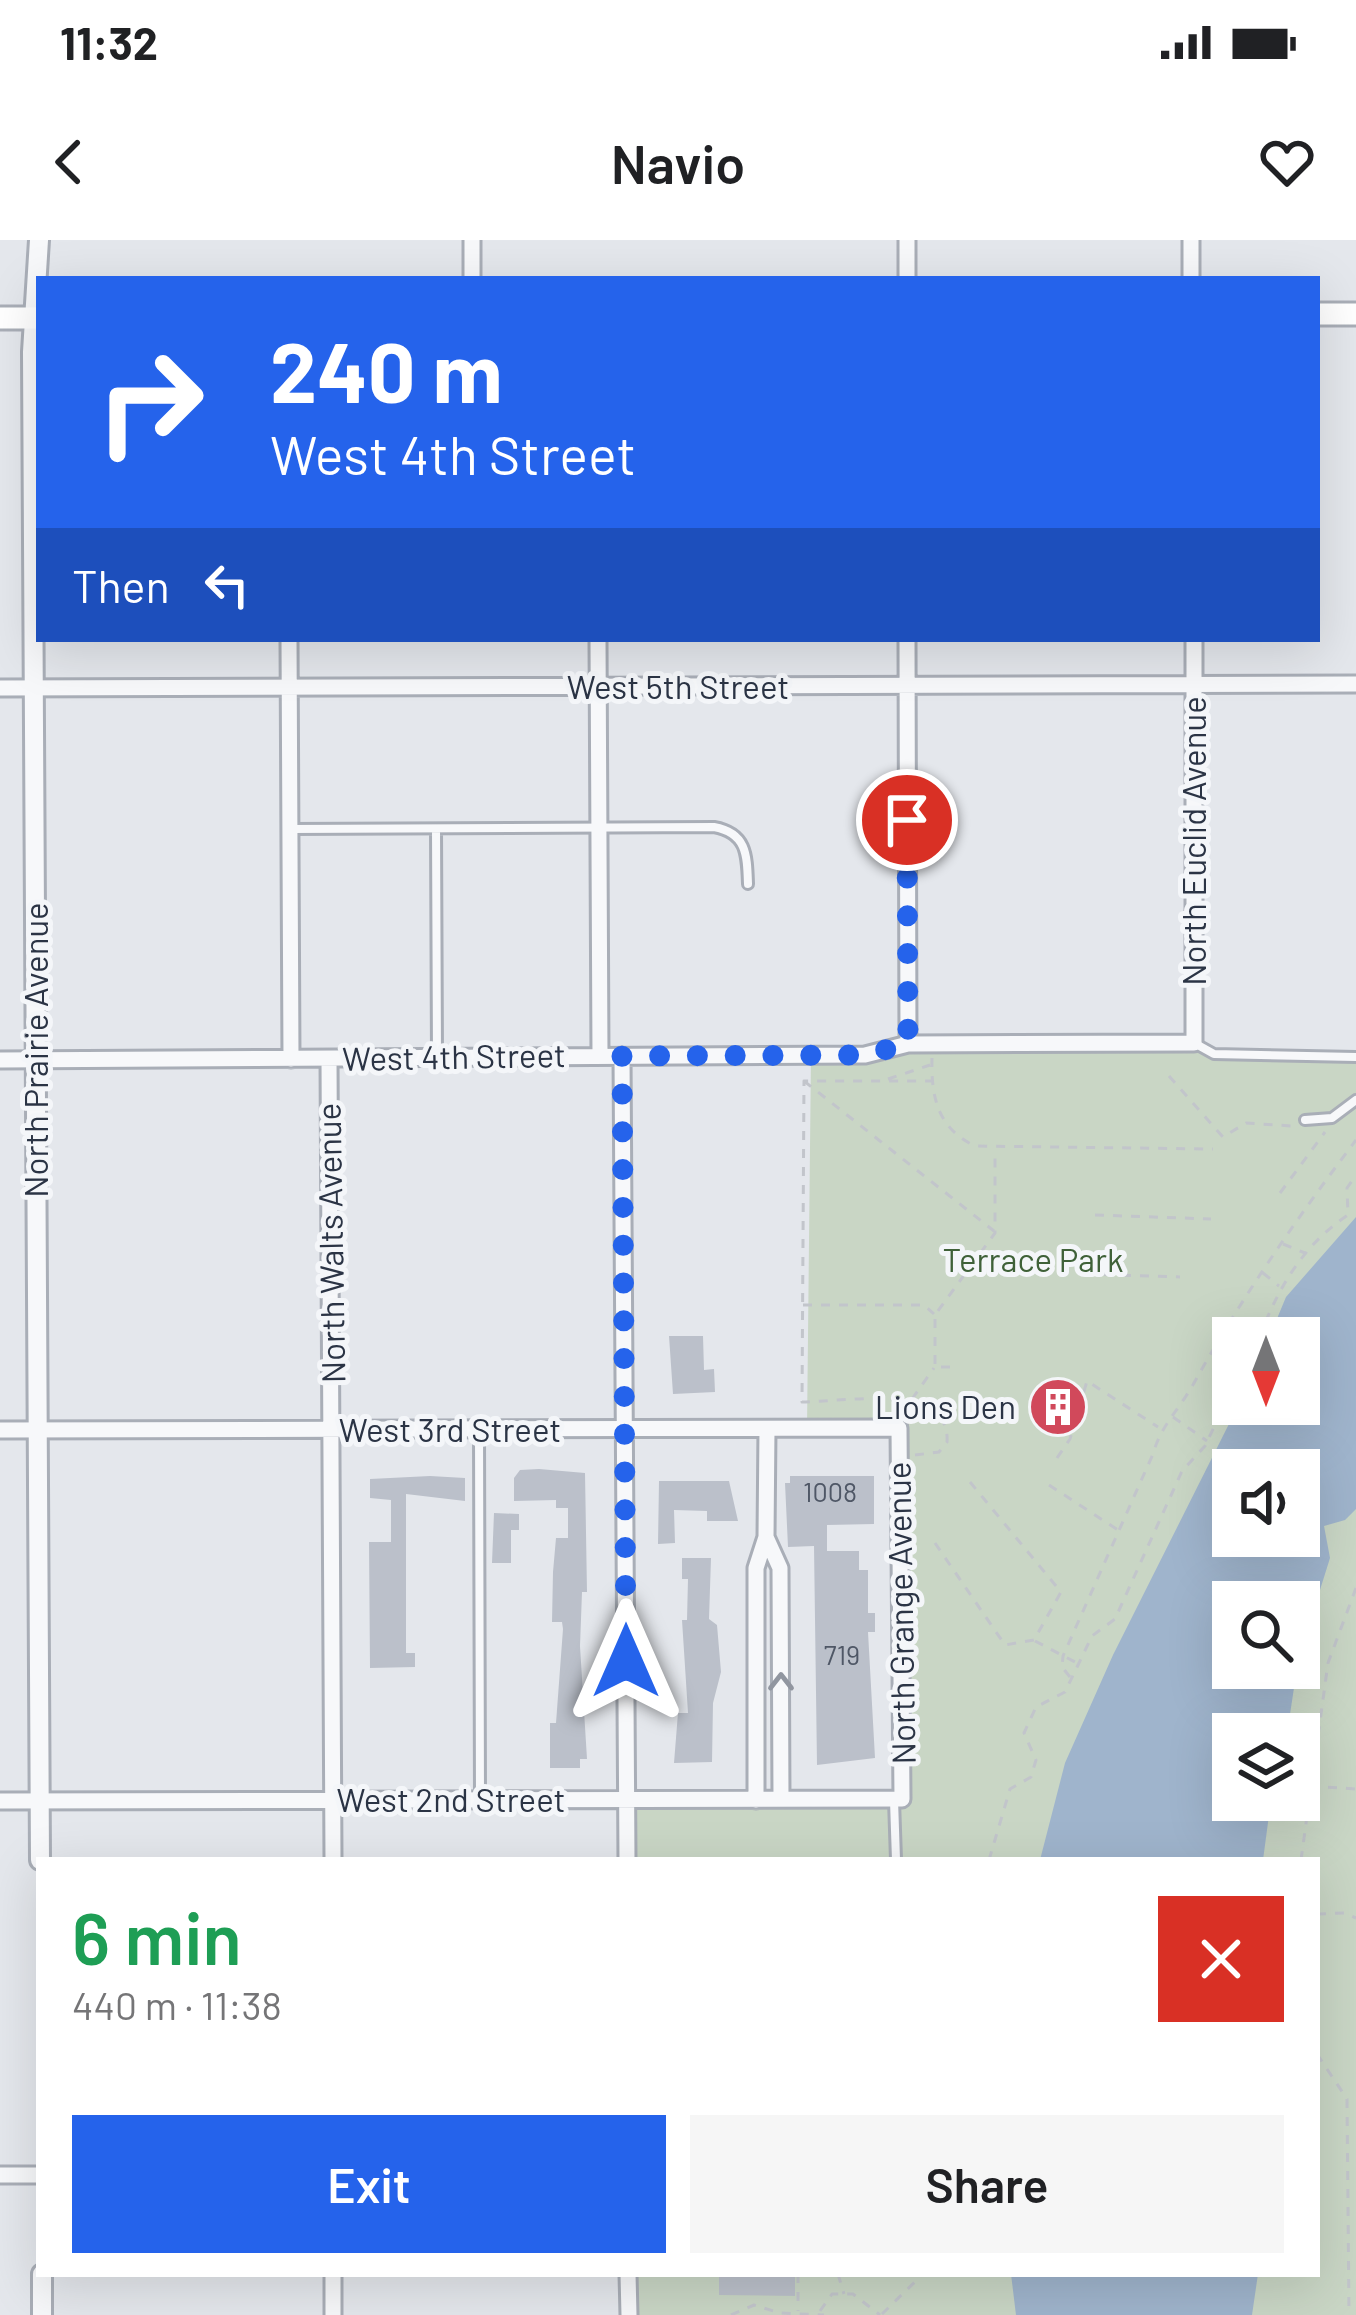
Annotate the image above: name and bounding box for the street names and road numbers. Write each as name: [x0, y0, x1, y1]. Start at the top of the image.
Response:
street label: West 5th Street: [567, 666, 789, 706]
street label: North Euclid Avenue: [1173, 696, 1213, 986]
street label: North Prairie Avenue: [15, 902, 55, 1198]
street label: West 4th Street: [342, 1034, 566, 1078]
street label: North Walts Avenue: [308, 1103, 352, 1384]
street label: West 3rd Street: [339, 1409, 561, 1449]
street label: North Grange Avenue: [877, 1461, 923, 1765]
street label: West 2nd Street: [336, 1779, 566, 1819]

